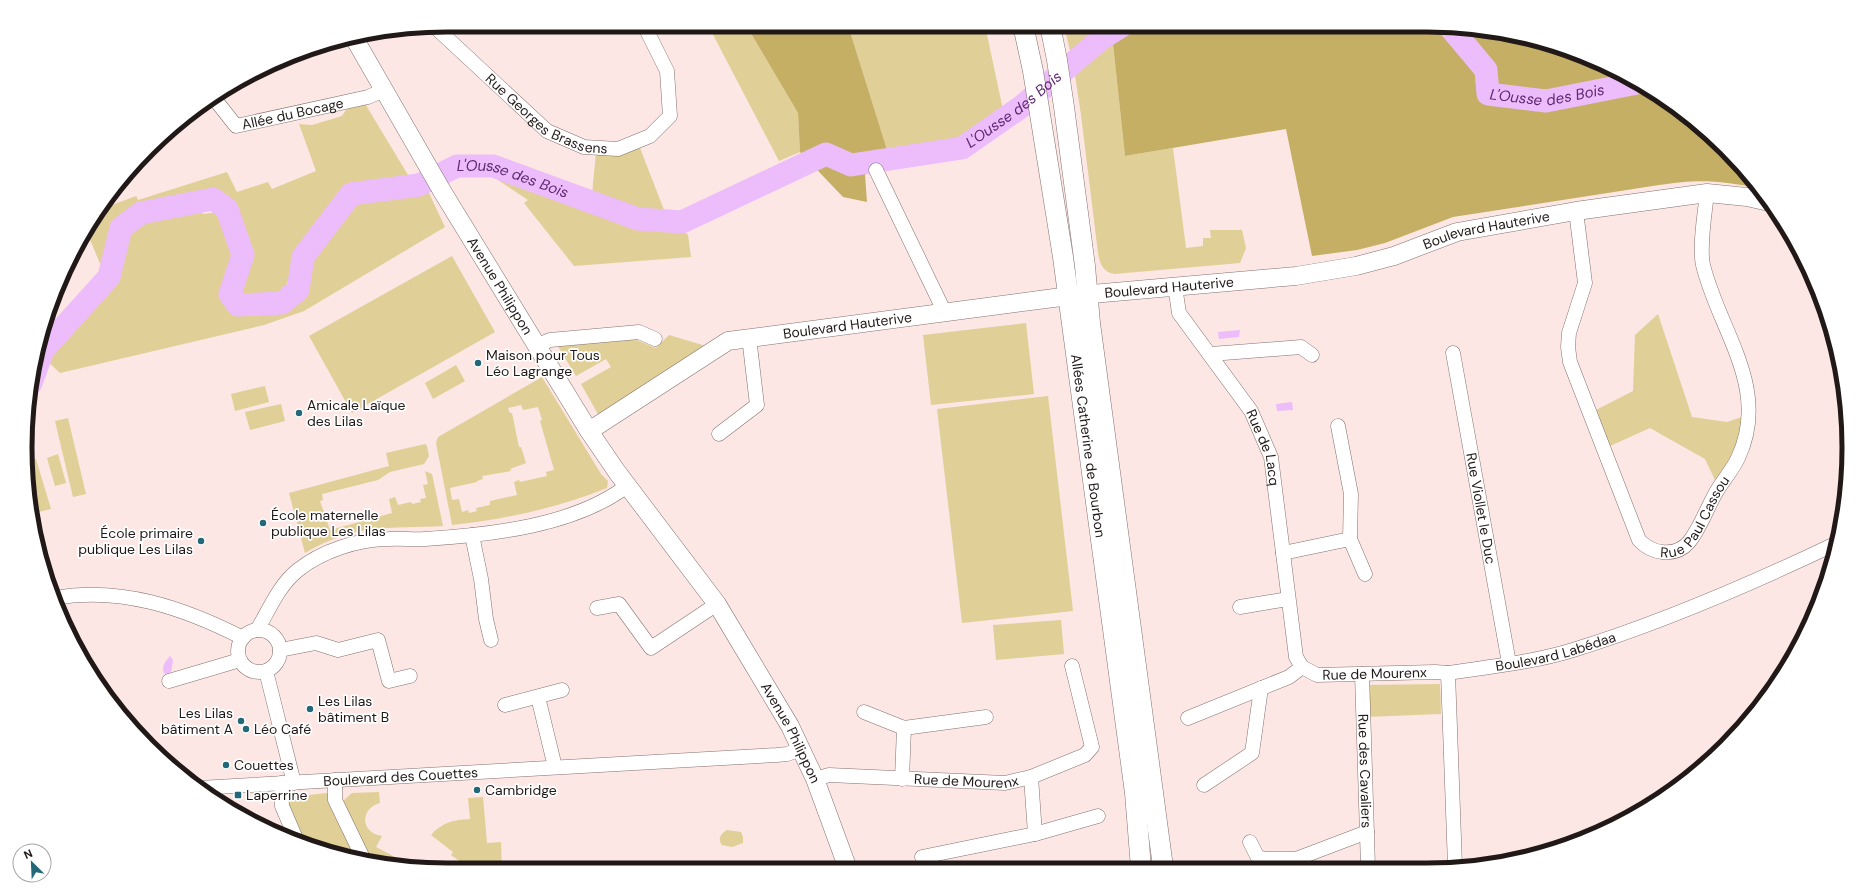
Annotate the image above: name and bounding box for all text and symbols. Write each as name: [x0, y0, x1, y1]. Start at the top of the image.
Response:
water label: L'Ousse des Bois: [962, 67, 1066, 153]
street label: Rue Georges Brassens: [482, 70, 608, 157]
water label: L'Ousse des Bois: [1489, 80, 1606, 111]
street label: Allée du Bocage: [240, 94, 345, 133]
water label: L'Ousse des Bois: [457, 156, 571, 203]
street label: Boulevard Hauterive: [1420, 207, 1551, 253]
street label: Avenue Philippon: [463, 234, 537, 338]
street label: Boulevard Hauterive: [1104, 273, 1235, 302]
street label: Boulevard Hauterive: [782, 308, 913, 343]
place label: Maison pour Tous Léo Lagrange: [486, 346, 600, 380]
street label: Allées Catherine de Bourbon: [1067, 353, 1110, 539]
marker: Maison pour Tous Léo Lagrange: [473, 358, 483, 368]
place label: Amicale Laïque des Lilas: [307, 396, 405, 430]
street label: Rue de Lacq: [1242, 406, 1284, 487]
marker: Amicale Laïque des Lilas: [294, 408, 304, 418]
street label: Rue Viollet le Duc: [1462, 451, 1500, 566]
street label: Rue Paul Cassou: [1660, 472, 1733, 562]
place label: École maternelle publique Les Lilas: [271, 506, 386, 540]
marker: École maternelle publique Les Lilas: [258, 518, 268, 528]
place label: École primaire publique Les Lilas: [78, 524, 193, 558]
marker: École primaire publique Les Lilas: [196, 536, 206, 546]
street label: Boulevard Labédaa: [1494, 628, 1618, 675]
street label: Rue de Mourenx: [1322, 663, 1427, 684]
street label: Avenue Philippon: [757, 679, 825, 786]
place label: Les Lilas bâtiment B: [318, 692, 389, 726]
place label: Les Lilas bâtiment A: [161, 704, 233, 738]
marker: Les Lilas bâtiment B: [305, 704, 315, 714]
street label: Rue des Cavaliers: [1354, 714, 1376, 828]
marker: Les Lilas bâtiment A: [236, 716, 246, 726]
place label: Léo Café: [254, 720, 311, 738]
marker: Léo Café: [241, 724, 251, 734]
place label: Couettes: [234, 756, 294, 774]
marker: Couettes: [221, 760, 231, 770]
street label: Boulevard des Couettes: [323, 763, 479, 790]
street label: Rue de Mourenx: [914, 770, 1020, 792]
place label: Cambridge: [485, 781, 557, 799]
marker: Cambridge: [472, 785, 482, 795]
place label: Laperrine: [246, 786, 307, 804]
marker: Laperrine: [233, 790, 243, 800]
north arrow: [12, 843, 52, 883]
text: N: [21, 846, 34, 862]

